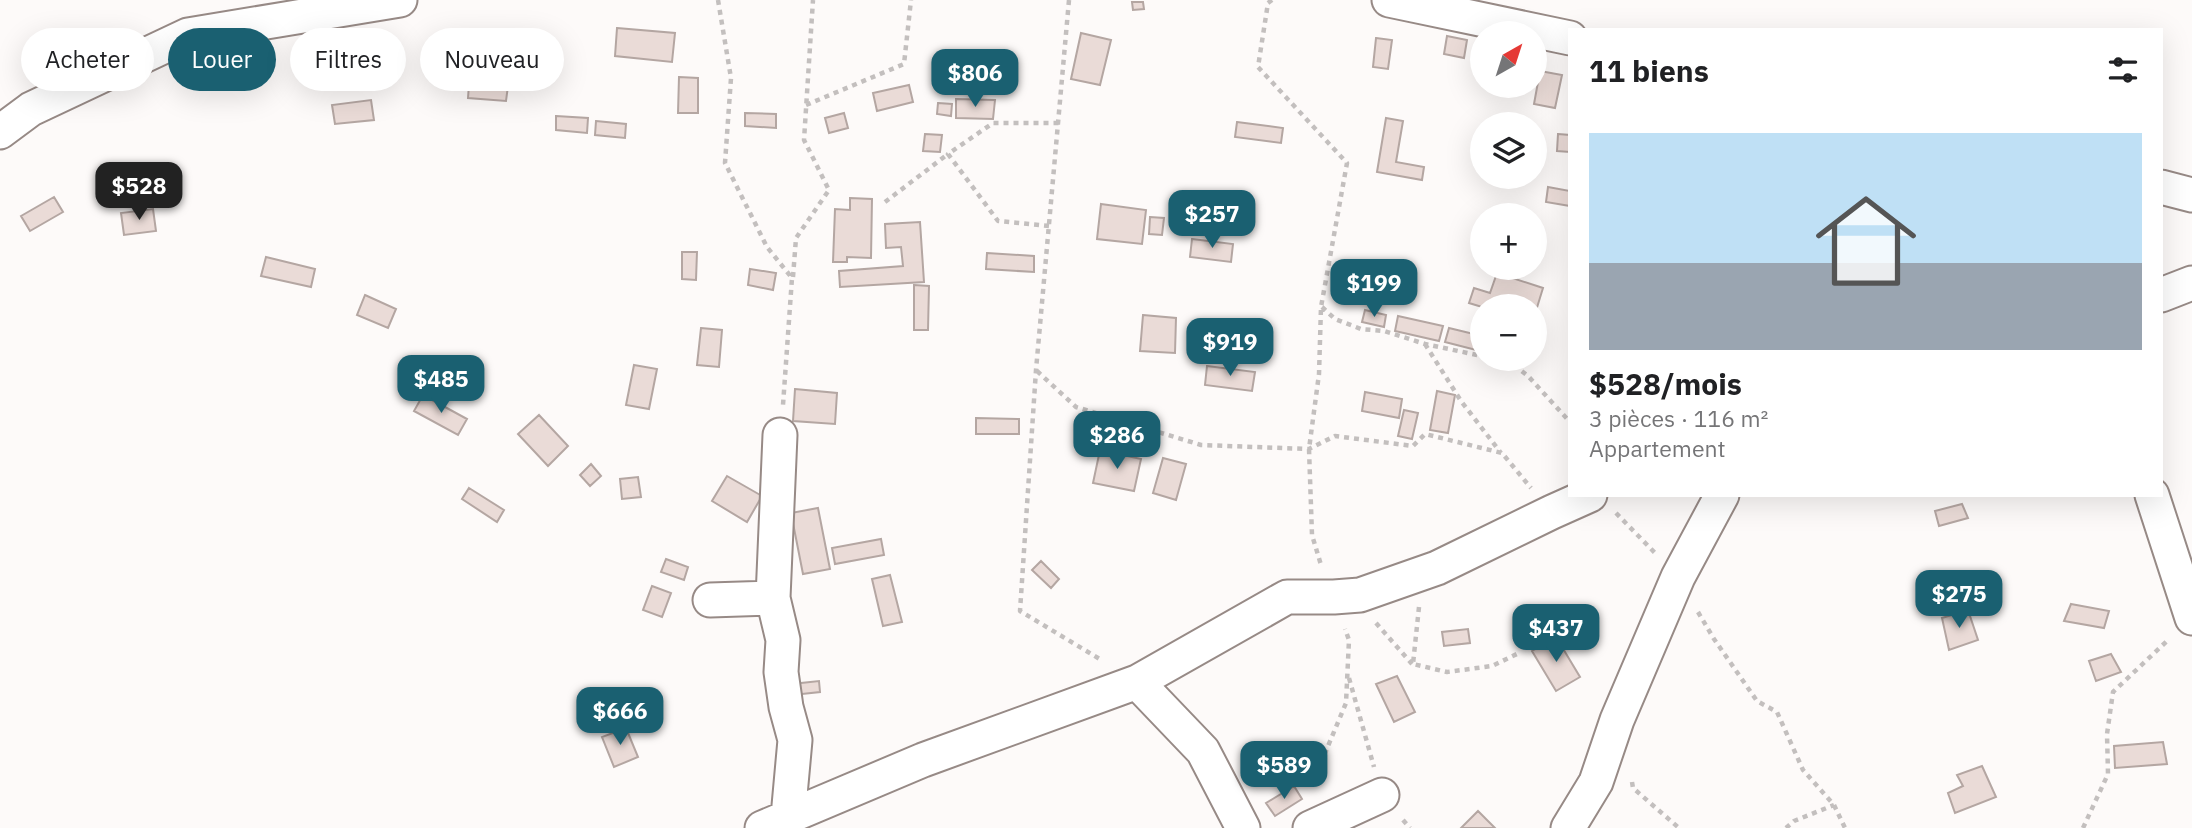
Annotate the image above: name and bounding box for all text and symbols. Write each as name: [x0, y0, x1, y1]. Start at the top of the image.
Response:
north arrow: [1470, 21, 1547, 98]
map controls: [1470, 21, 1547, 371]
chip: Acheter: [21, 28, 154, 91]
chip: Louer: [168, 28, 276, 91]
chip: Filtres: [290, 28, 406, 91]
chip: Nouveau: [420, 28, 564, 91]
pin: $806: [934, 50, 1016, 109]
text: 11 biens: [1589, 51, 1709, 90]
icon: filters: [2104, 51, 2142, 89]
text: $806: [947, 57, 1003, 87]
button: layers: [1470, 112, 1547, 189]
pin: $528: [98, 162, 180, 222]
text: $528: [111, 170, 167, 200]
icon: home: [1803, 178, 1929, 304]
pin: $257: [1171, 190, 1253, 250]
text: $257: [1184, 198, 1240, 228]
button: +: [1470, 203, 1547, 280]
pin: $199: [1333, 260, 1415, 319]
text: $199: [1346, 267, 1402, 297]
button: −: [1470, 294, 1547, 371]
pin: $919: [1189, 318, 1271, 378]
text: $919: [1202, 326, 1258, 356]
pin: $485: [400, 356, 482, 415]
text: $485: [413, 363, 469, 393]
text: $528/mois: [1589, 364, 1742, 403]
text: 3 pièces · 116 m²: [1589, 403, 1768, 433]
pin: $286: [1076, 412, 1158, 471]
text: $286: [1089, 419, 1145, 449]
text: Appartement: [1589, 433, 1726, 463]
pin: $275: [1918, 570, 2000, 630]
text: $275: [1931, 578, 1987, 608]
pin: $437: [1515, 604, 1597, 664]
text: $437: [1528, 612, 1584, 642]
pin: $666: [579, 688, 661, 747]
text: $666: [592, 695, 648, 725]
pin: $589: [1243, 742, 1325, 801]
text: $589: [1256, 749, 1312, 779]

